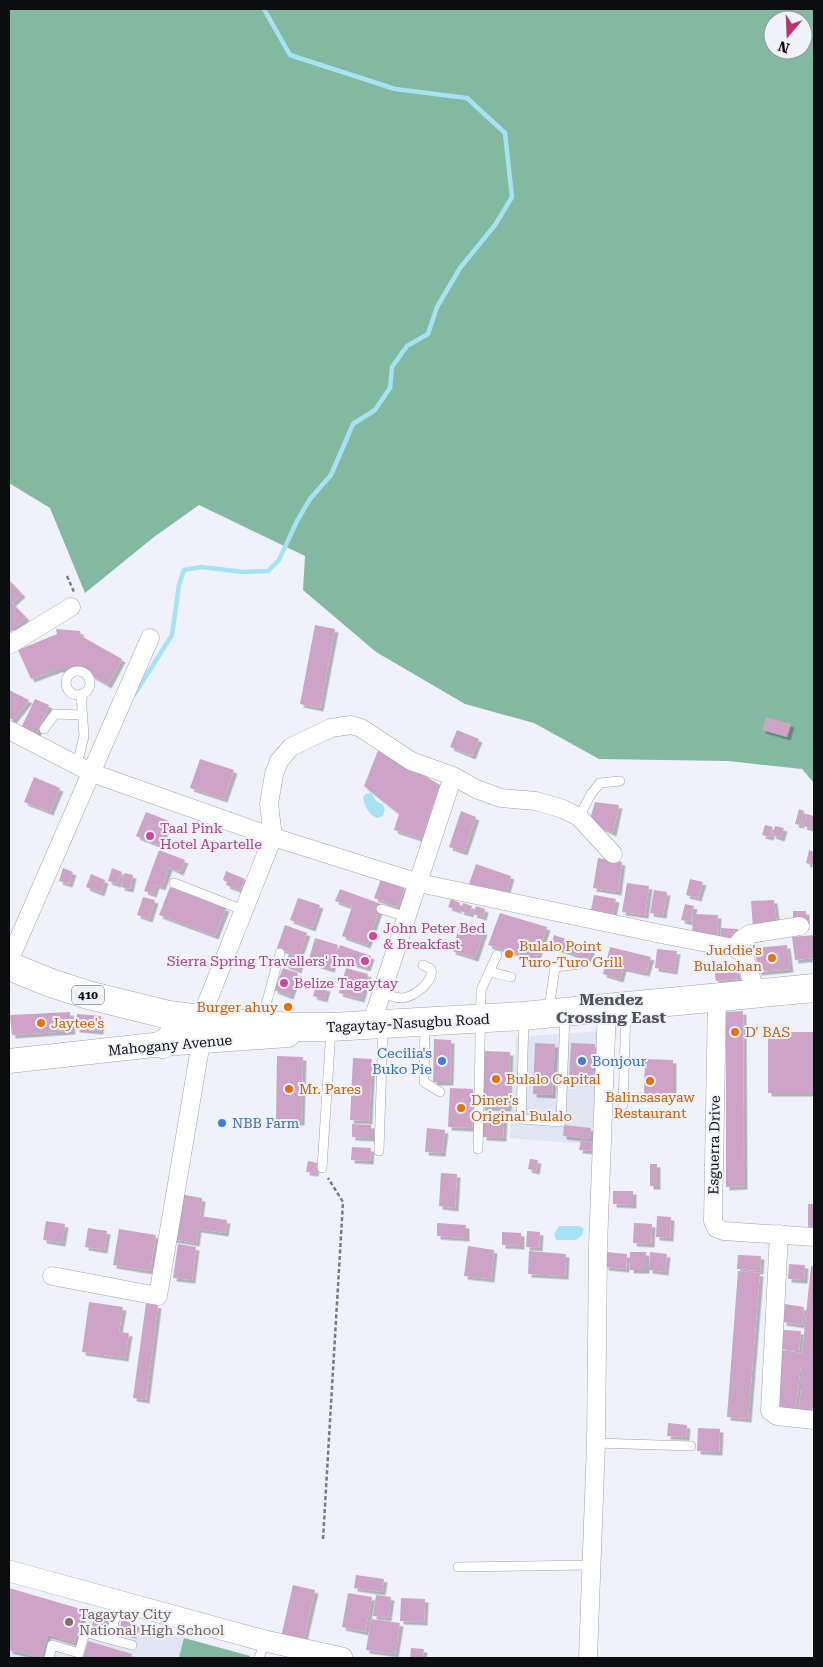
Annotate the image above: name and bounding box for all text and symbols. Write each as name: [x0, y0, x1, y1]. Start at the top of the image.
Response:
north arrow: [763, 10, 813, 60]
text: N: [776, 38, 791, 57]
place label: Taal Pink Hotel Apartelle: [160, 820, 262, 852]
marker: Taal Pink Hotel Apartelle: [144, 830, 156, 842]
place label: John Peter Bed & Breakfast: [383, 920, 486, 952]
marker: John Peter Bed & Breakfast: [367, 930, 379, 942]
place label: Bulalo Point Turo-Turo Grill: [519, 938, 623, 970]
place label: Juddie's Bulalohan: [694, 942, 762, 974]
marker: Bulalo Point Turo-Turo Grill: [503, 948, 515, 960]
marker: Juddie's Bulalohan: [766, 952, 778, 964]
place label: Sierra Spring Travellers' Inn: [167, 953, 355, 969]
marker: Sierra Spring Travellers' Inn: [359, 955, 371, 967]
place label: Belize Tagaytay: [294, 975, 399, 991]
marker: Belize Tagaytay: [278, 977, 290, 989]
road number: 410: [72, 986, 104, 1004]
district label: Mendez Crossing East: [556, 990, 667, 1027]
place label: Burger ahuy: [196, 999, 279, 1015]
marker: Burger ahuy: [282, 1001, 294, 1013]
street label: Tagaytay-Nasugbu Road: [326, 1011, 490, 1035]
place label: Jaytee's: [51, 1015, 105, 1031]
marker: Jaytee's: [35, 1017, 47, 1029]
place label: D' BAS: [745, 1024, 791, 1040]
marker: D' BAS: [729, 1026, 741, 1038]
street label: Mahogany Avenue: [107, 1032, 233, 1058]
place label: Cecilia's Buko Pie: [372, 1045, 432, 1077]
place label: Bonjour: [592, 1053, 647, 1069]
marker: Cecilia's Buko Pie: [436, 1055, 448, 1067]
marker: Bonjour: [576, 1055, 588, 1067]
place label: Bulalo Capital: [506, 1071, 601, 1087]
marker: Bulalo Capital: [490, 1073, 502, 1085]
marker: Balinsasayaw Restaurant: [644, 1075, 656, 1087]
place label: Mr. Pares: [299, 1081, 361, 1097]
marker: Mr. Pares: [283, 1083, 295, 1095]
place label: Balinsasayaw Restaurant: [605, 1089, 695, 1121]
place label: Diner's Original Bulalo: [471, 1092, 572, 1124]
street label: Esguerra Drive: [705, 1095, 723, 1195]
marker: Diner's Original Bulalo: [455, 1102, 467, 1114]
place label: NBB Farm: [232, 1115, 300, 1131]
marker: NBB Farm: [216, 1117, 228, 1129]
place label: Tagaytay City National High School: [79, 1606, 225, 1638]
marker: Tagaytay City National High School: [63, 1616, 75, 1628]

